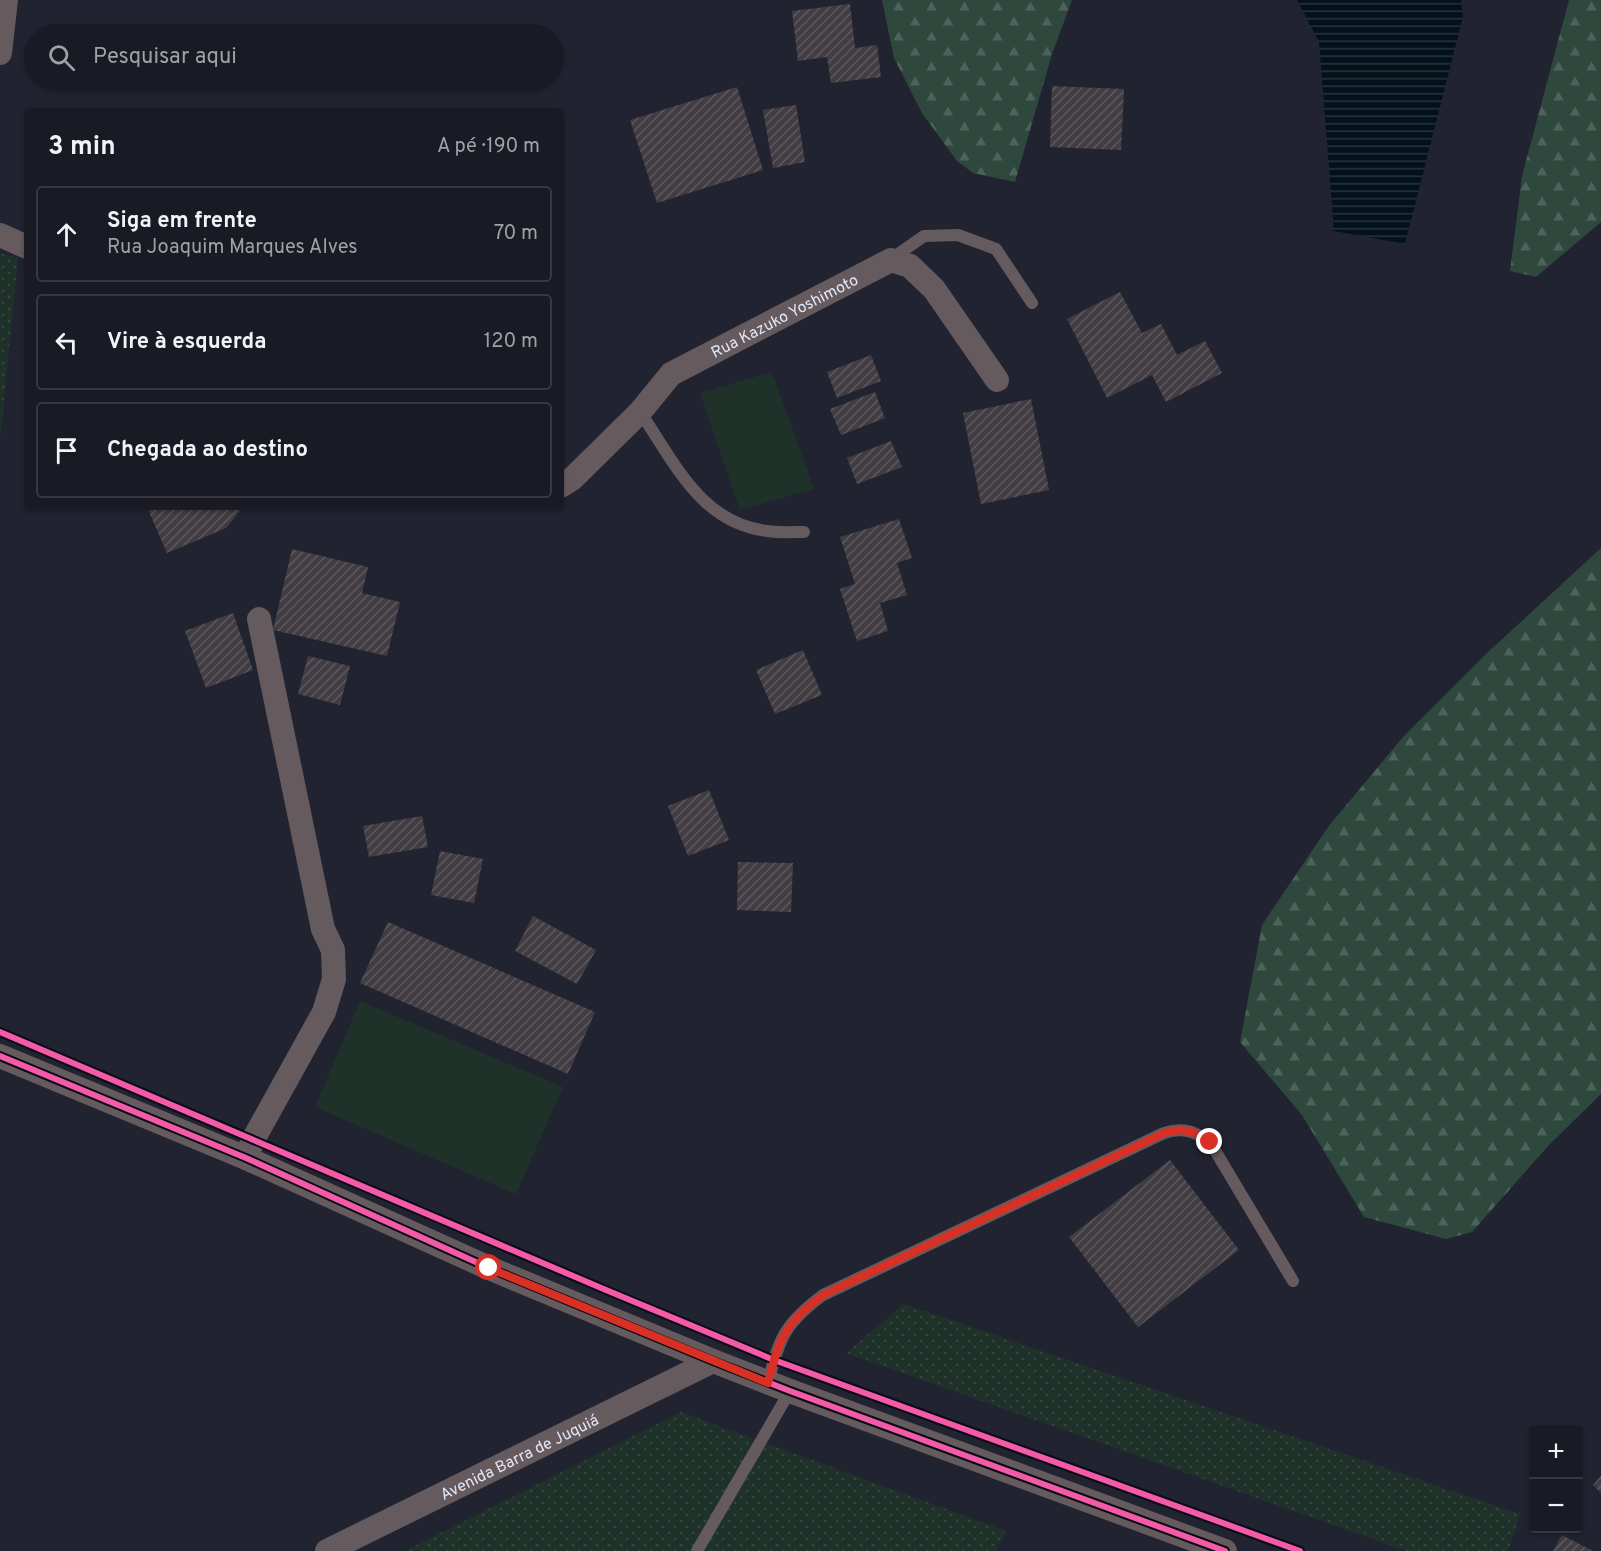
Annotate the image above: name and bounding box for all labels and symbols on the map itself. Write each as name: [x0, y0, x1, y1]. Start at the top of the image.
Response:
street label: Rua Kazuko Yoshimoto: [708, 271, 862, 364]
route end: [1196, 1128, 1222, 1154]
route start: [475, 1254, 501, 1280]
street label: Avenida Barra de Juquiá: [437, 1411, 603, 1506]

